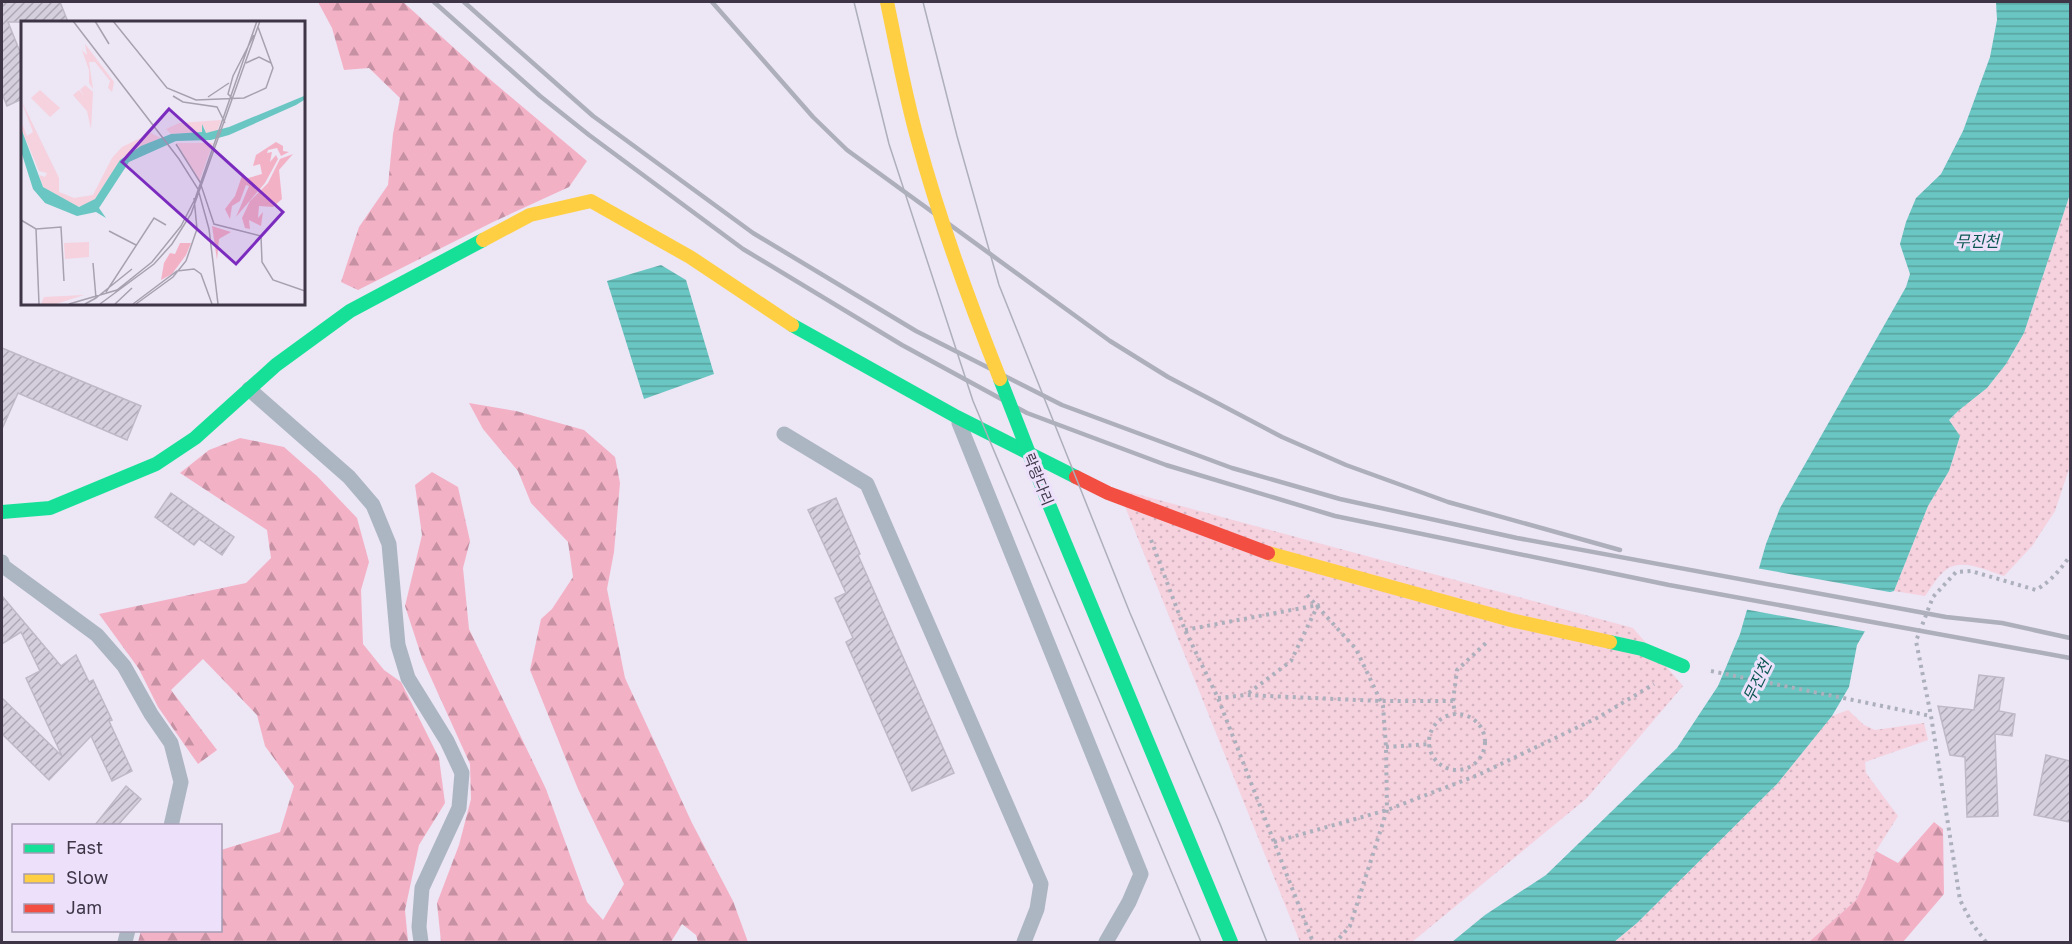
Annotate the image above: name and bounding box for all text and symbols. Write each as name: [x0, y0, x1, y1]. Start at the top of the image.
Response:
inset map: [21, 21, 304, 304]
water label: 무진천: [1955, 231, 2001, 251]
street label: 락랑다리: [1020, 450, 1058, 508]
water label: 무진천: [1738, 655, 1777, 705]
legend: [12, 824, 222, 932]
text: Fast: [66, 836, 103, 858]
text: Slow: [66, 866, 109, 888]
text: Jam: [66, 896, 102, 918]

